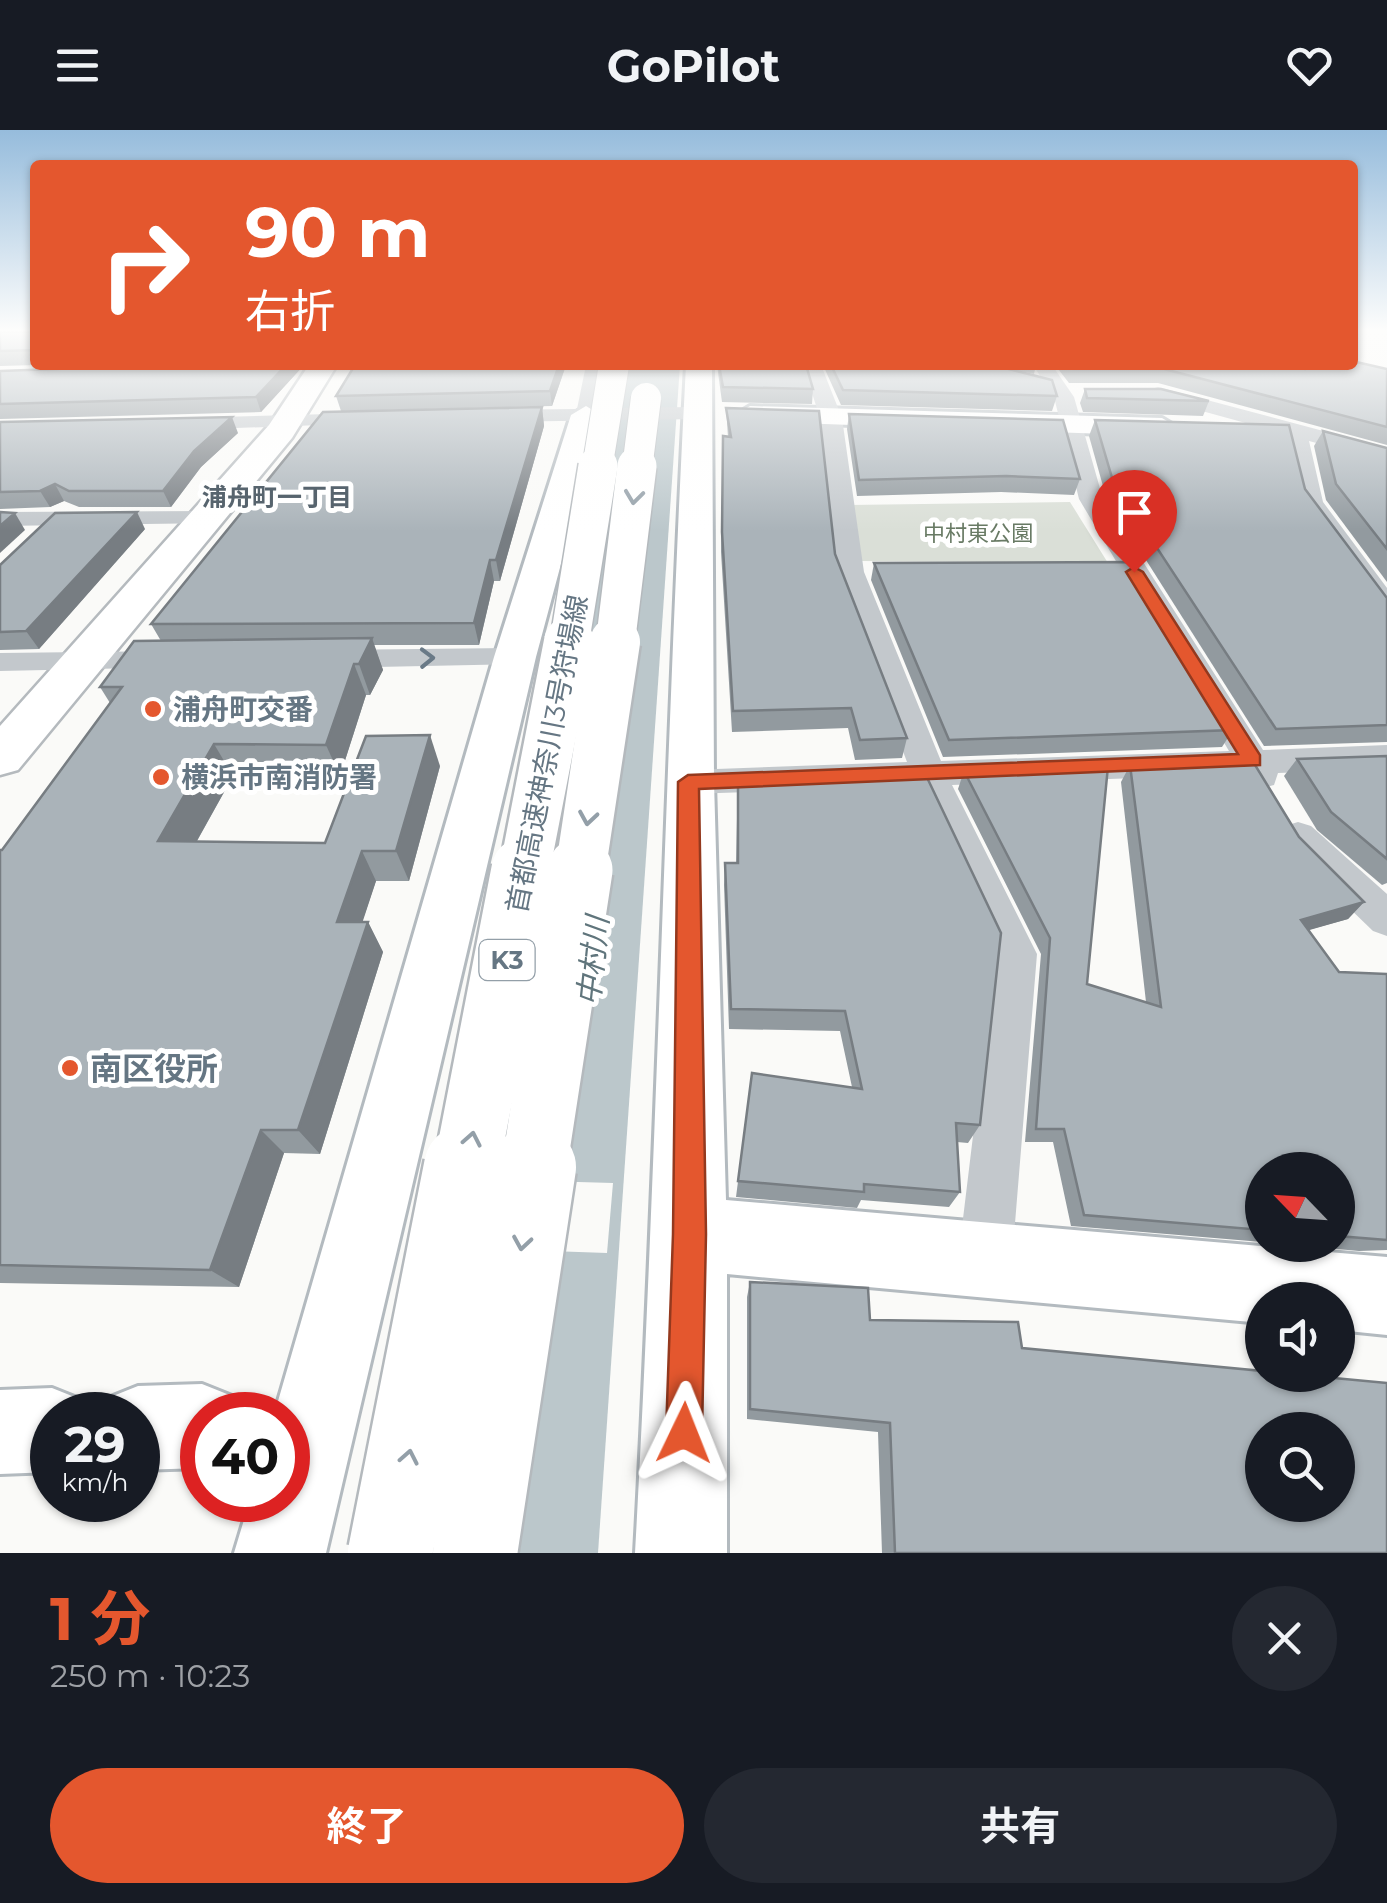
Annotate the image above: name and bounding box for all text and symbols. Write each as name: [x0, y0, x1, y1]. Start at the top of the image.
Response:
icon: menu: [50, 38, 105, 93]
text: GoPilot: [607, 38, 780, 93]
icon: heart: [1282, 38, 1337, 93]
text: 90 m: [245, 189, 430, 275]
icon: right: [80, 200, 210, 330]
text: 右折: [245, 283, 335, 338]
pin: [1092, 470, 1177, 573]
district label: 浦舟町一丁目: [202, 482, 352, 512]
icon: arrive: [1107, 485, 1162, 540]
one-way arrow: [624, 489, 645, 505]
park label: 中村東公園: [923, 520, 1033, 547]
street label: 首都高速神奈川3号狩場線: [499, 592, 595, 916]
one-way arrow: [420, 647, 436, 669]
place label: 浦舟町交番: [173, 692, 313, 726]
marker: 浦舟町交番: [142, 698, 164, 720]
place label: 横浜市南消防署: [181, 760, 377, 794]
marker: 横浜市南消防署: [150, 766, 172, 788]
one-way arrow: [578, 810, 599, 827]
water label: 中村川: [570, 911, 616, 1008]
road number: K3: [480, 940, 534, 980]
place label: 南区役所: [90, 1049, 218, 1088]
marker: 南区役所: [59, 1057, 81, 1079]
one-way arrow: [461, 1130, 482, 1147]
north arrow: [1245, 1152, 1355, 1262]
map controls: [1245, 1152, 1355, 1522]
one-way arrow: [513, 1235, 534, 1252]
button: sound: [1245, 1282, 1355, 1392]
position arrow: [632, 1381, 736, 1485]
speed limit sign: 40: [180, 1392, 310, 1522]
button: search: [1245, 1412, 1355, 1522]
text: 29: [64, 1414, 126, 1475]
one-way arrow: [398, 1449, 419, 1466]
text: km/h: [62, 1467, 128, 1497]
text: 1 分: [50, 1582, 151, 1655]
button: close: [1232, 1586, 1337, 1691]
text: 250 m · 10:23: [50, 1656, 250, 1695]
button: 終了: [50, 1768, 684, 1883]
button: 共有: [704, 1768, 1337, 1883]

